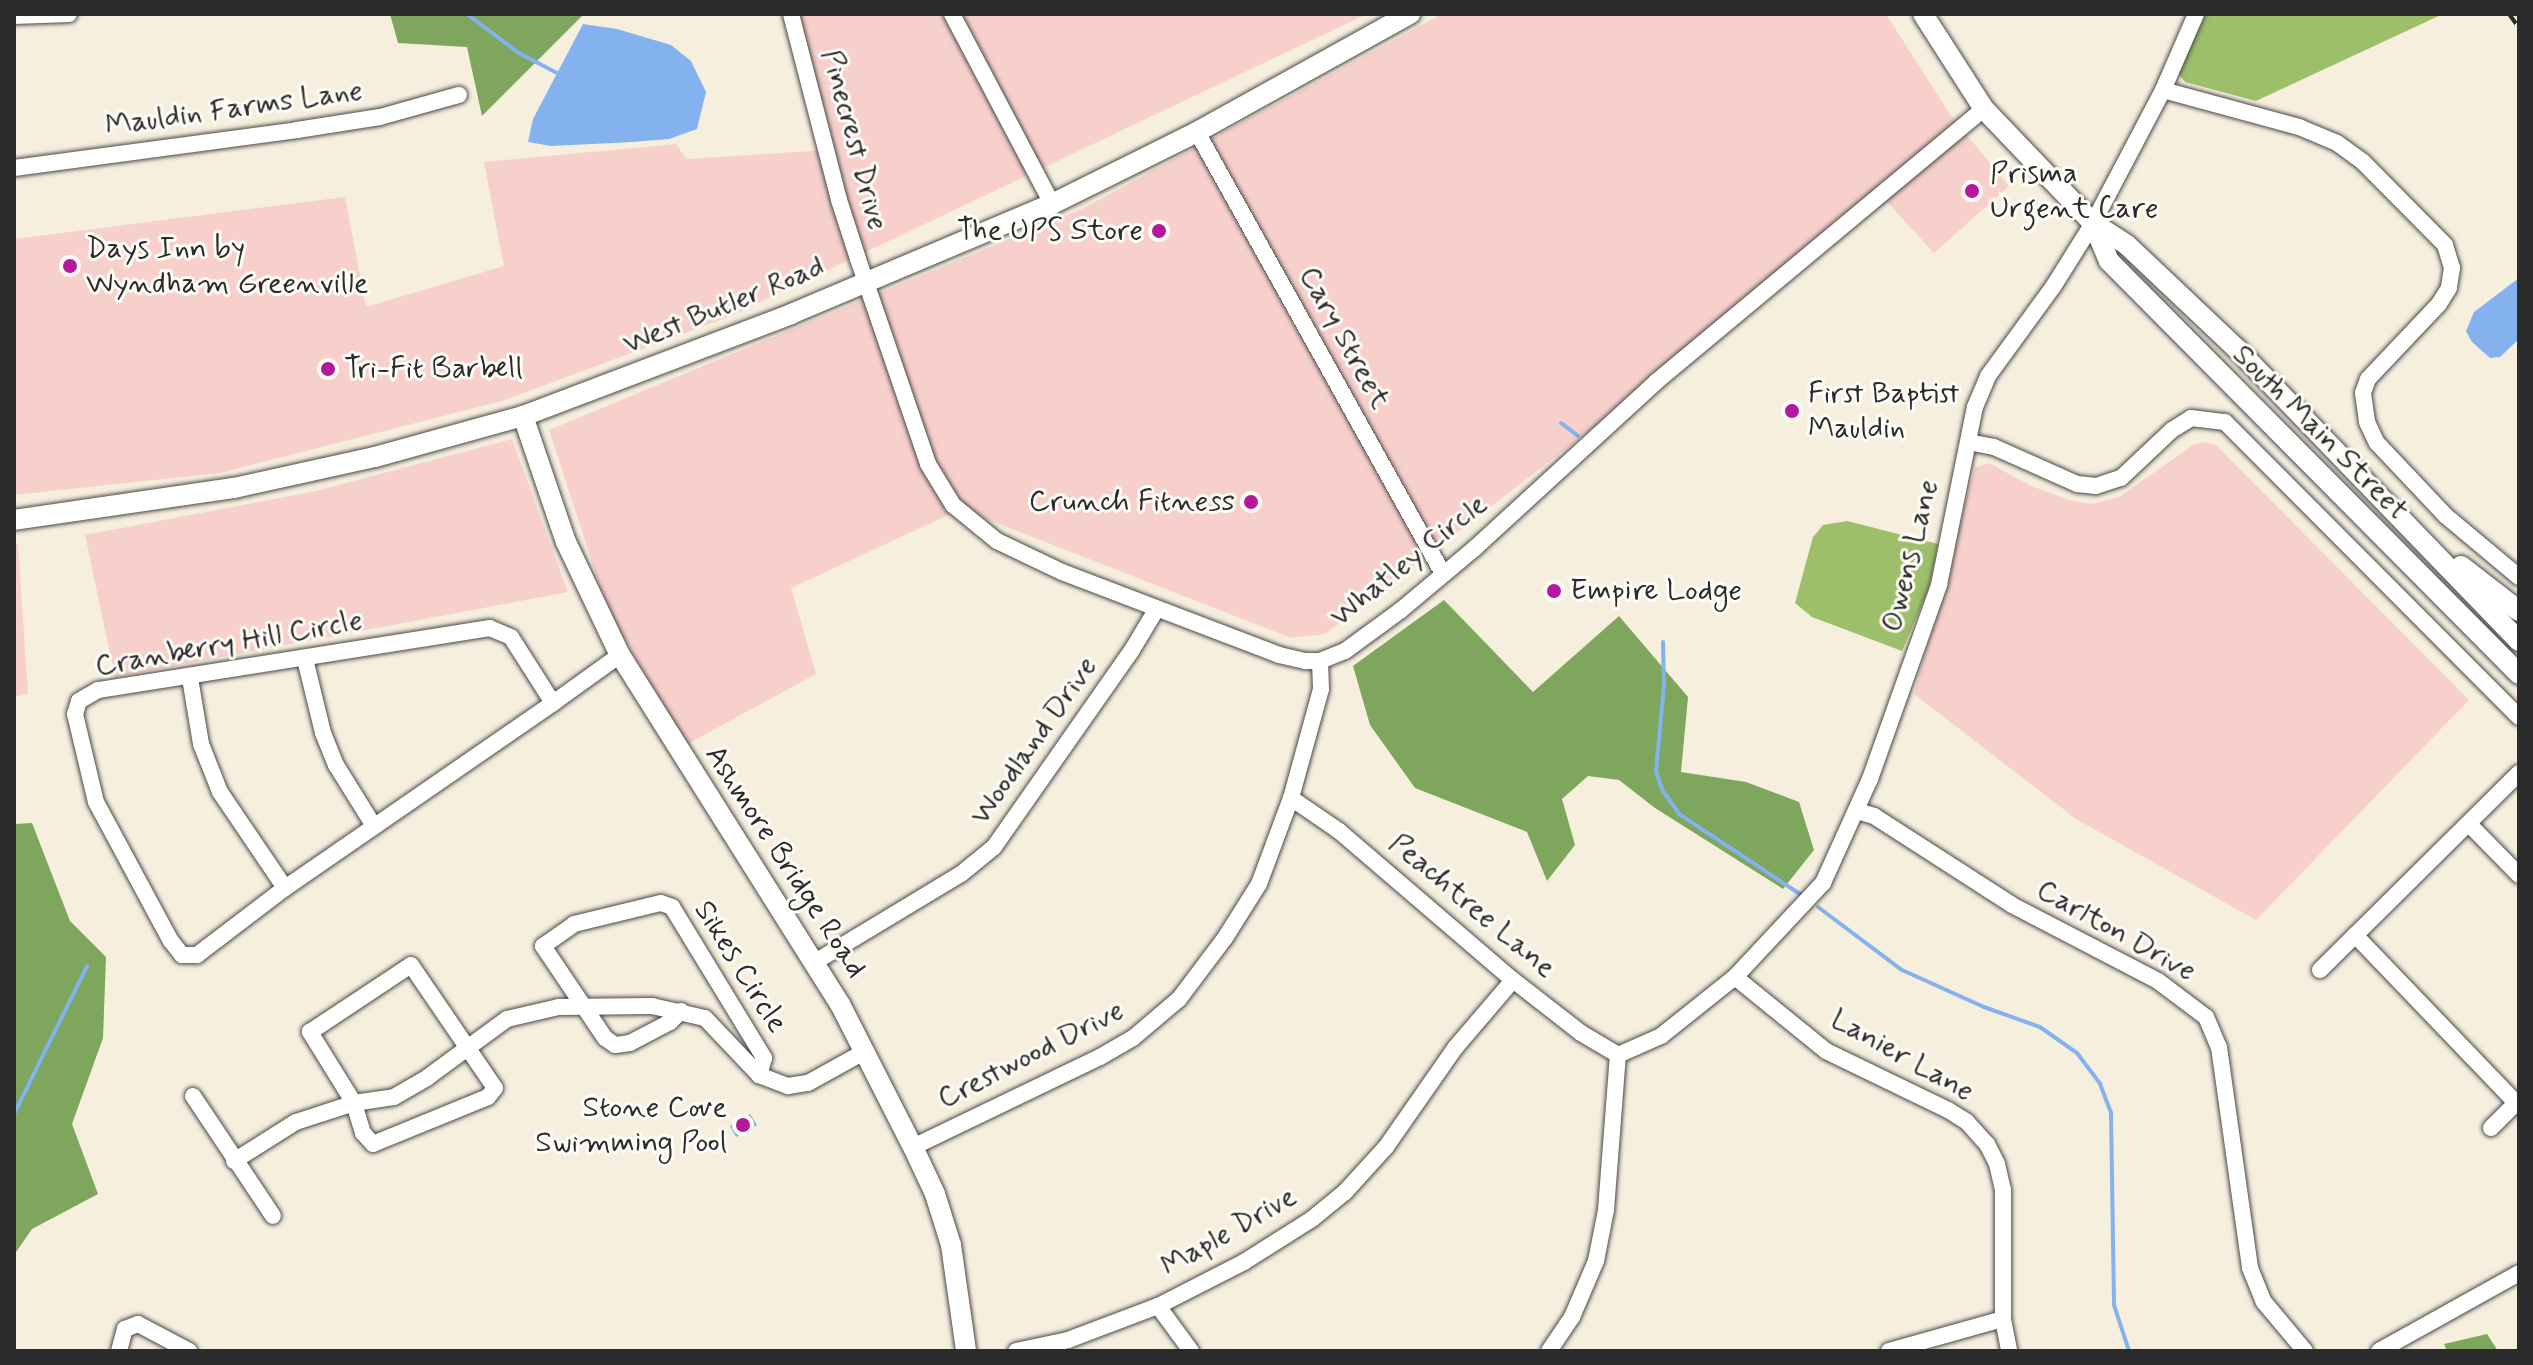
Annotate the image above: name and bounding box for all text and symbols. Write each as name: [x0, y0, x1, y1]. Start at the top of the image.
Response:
street label: Pinecrest Drive: [813, 46, 895, 234]
street label: Mauldin Farms Lane: [100, 73, 368, 145]
place label: Prisma Urgent Care: [1990, 156, 2161, 226]
marker: Prisma Urgent Care: [1961, 180, 1983, 202]
place label: The UPS Store: [961, 213, 1143, 249]
marker: The UPS Store: [1150, 222, 1168, 240]
place label: Days Inn by Wyndham Greenville: [86, 231, 368, 302]
street label: West Butler Road: [618, 249, 830, 363]
marker: Days Inn by Wyndham Greenville: [61, 257, 79, 275]
street label: Cary Street: [1290, 261, 1398, 415]
street label: South Main Street: [2225, 338, 2415, 528]
place label: Tri-Fit Barbell: [344, 351, 522, 387]
marker: Tri-Fit Barbell: [319, 360, 337, 378]
place label: First Baptist Mauldin: [1808, 376, 1959, 446]
marker: First Baptist Mauldin: [1783, 402, 1801, 420]
street label: Owens Lane: [1875, 476, 1947, 636]
place label: Crunch Fitness: [1029, 484, 1235, 520]
street label: Whatley Circle: [1323, 487, 1495, 635]
marker: Crunch Fitness: [1242, 493, 1260, 511]
place label: Empire Lodge: [1570, 573, 1742, 609]
marker: Empire Lodge: [1545, 582, 1563, 600]
street label: Cranberry Hill Circle: [93, 603, 365, 685]
street label: Woodland Drive: [963, 651, 1105, 831]
street label: Ashmore Bridge Road: [698, 742, 872, 982]
street label: Peachtree Lane: [1383, 827, 1561, 985]
street label: Carlton Drive: [2031, 873, 2201, 989]
street label: Sikes Circle: [686, 895, 794, 1039]
street label: Crestwood Drive: [933, 993, 1129, 1117]
street label: Lanier Lane: [1824, 1002, 1980, 1110]
place label: Stone Cove Swimming Pool: [535, 1090, 727, 1160]
marker: Stone Cove Swimming Pool: [734, 1116, 752, 1134]
street label: Maple Drive: [1156, 1179, 1302, 1285]

